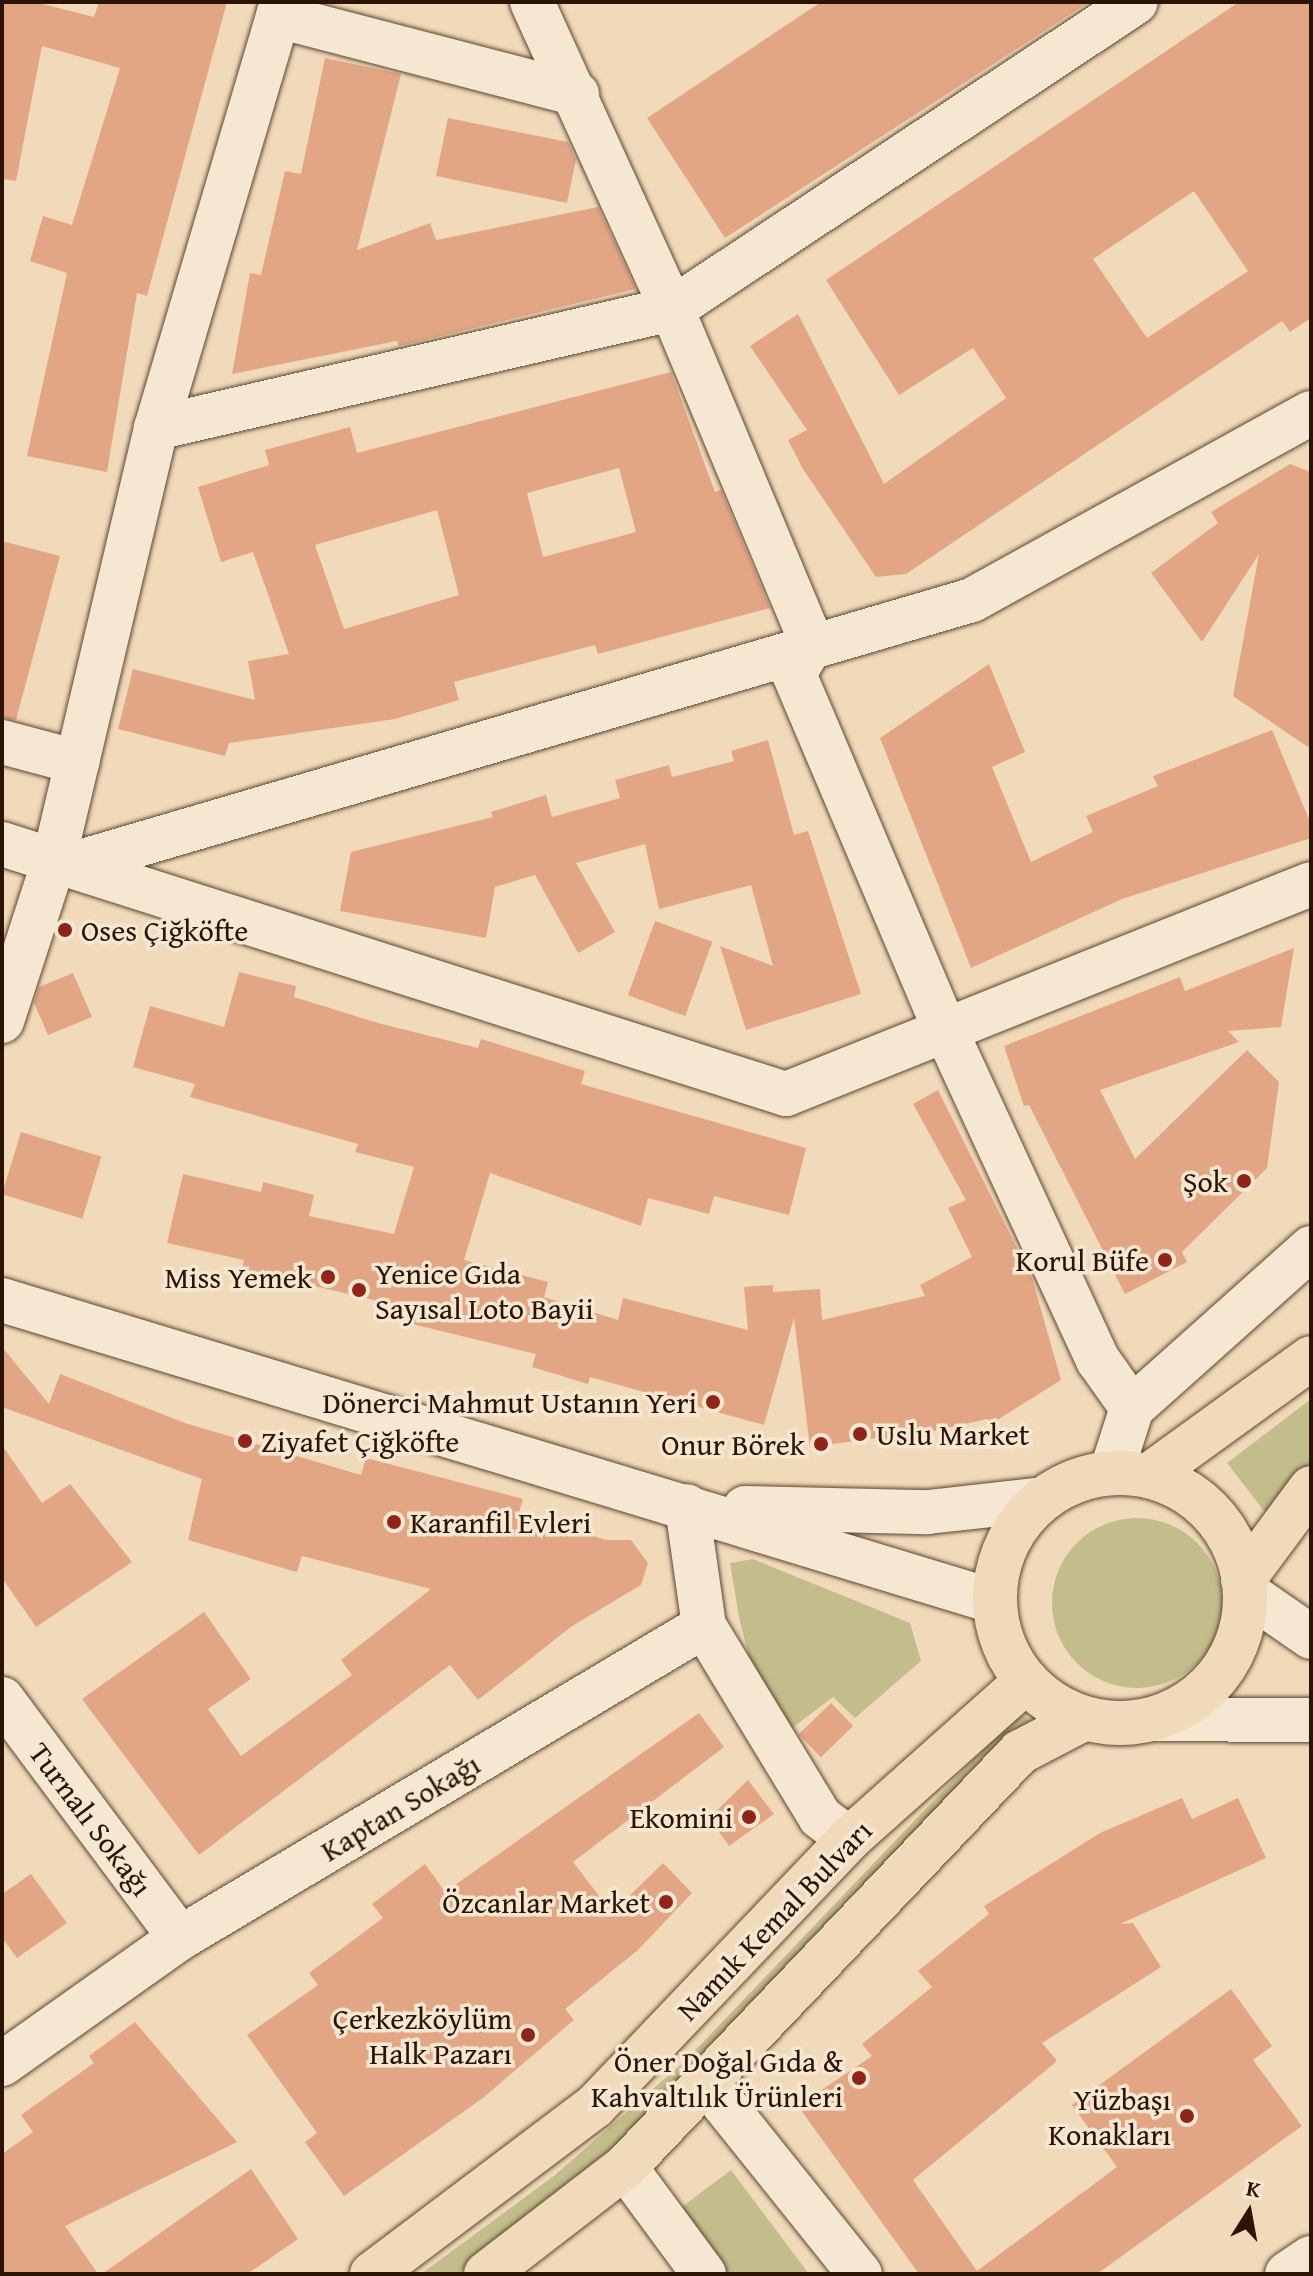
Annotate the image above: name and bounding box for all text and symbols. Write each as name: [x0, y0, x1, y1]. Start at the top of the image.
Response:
place label: Oses Çiğköfte: [81, 912, 248, 948]
marker: Oses Çiğköfte: [56, 921, 74, 939]
place label: Şok: [1183, 1163, 1228, 1199]
marker: Şok: [1235, 1172, 1253, 1190]
place label: Korul Büfe: [1015, 1242, 1149, 1278]
marker: Korul Büfe: [1156, 1251, 1174, 1269]
place label: Yenice Gıda Sayısal Loto Bayii: [375, 1255, 594, 1326]
place label: Miss Yemek: [164, 1259, 312, 1295]
marker: Miss Yemek: [319, 1268, 337, 1286]
marker: Yenice Gıda Sayısal Loto Bayii: [350, 1281, 368, 1299]
place label: Dönerci Mahmut Ustanın Yeri: [322, 1384, 697, 1420]
marker: Dönerci Mahmut Ustanın Yeri: [704, 1393, 722, 1411]
place label: Uslu Market: [876, 1416, 1029, 1452]
place label: Ziyafet Çiğköfte: [261, 1423, 459, 1459]
marker: Uslu Market: [851, 1425, 869, 1443]
place label: Onur Börek: [661, 1426, 805, 1462]
marker: Ziyafet Çiğköfte: [236, 1432, 254, 1450]
marker: Onur Börek: [812, 1435, 830, 1453]
place label: Karanfil Evleri: [410, 1504, 592, 1540]
marker: Karanfil Evleri: [385, 1513, 403, 1531]
street label: Turnalı Sokağı: [22, 1735, 160, 1903]
street label: Kaptan Sokağı: [314, 1745, 486, 1869]
place label: Ekomini: [630, 1799, 733, 1835]
marker: Ekomini: [740, 1808, 758, 1826]
street label: Namık Kemal Bulvarı: [669, 1812, 879, 2028]
place label: Özcanlar Market: [442, 1884, 650, 1920]
marker: Özcanlar Market: [657, 1893, 675, 1911]
place label: Çerkezköylüm Halk Pazarı: [333, 2000, 512, 2070]
marker: Çerkezköylüm Halk Pazarı: [519, 2026, 537, 2044]
place label: Öner Doğal Gıda & Kahvaltılık Ürünleri: [591, 2043, 843, 2114]
marker: Öner Doğal Gıda & Kahvaltılık Ürünleri: [850, 2069, 868, 2087]
place label: Yüzbaşı Konakları: [1048, 2081, 1171, 2152]
marker: Yüzbaşı Konakları: [1178, 2107, 1196, 2125]
text: K: [1244, 2171, 1263, 2205]
north arrow: [1209, 2172, 1289, 2252]

